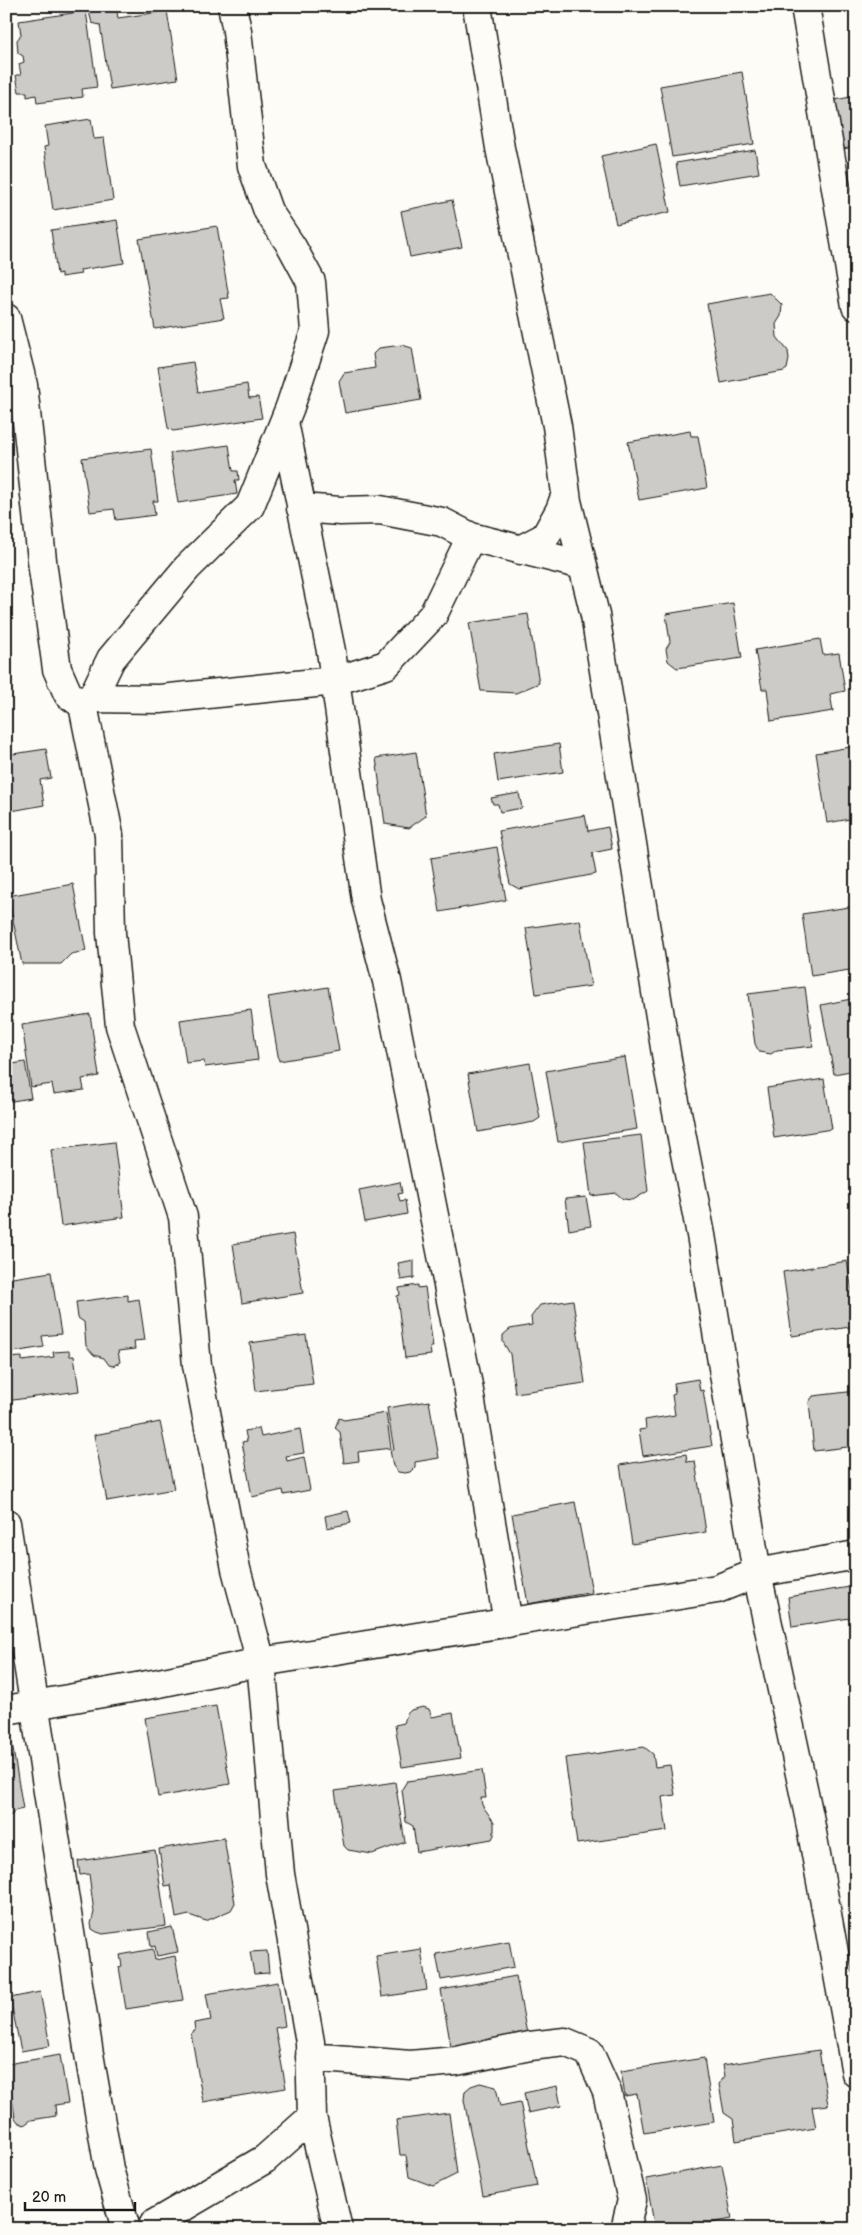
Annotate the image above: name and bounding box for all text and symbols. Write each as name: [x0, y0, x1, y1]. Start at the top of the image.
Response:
scale bar: [25, 2180, 135, 2212]
text: 20 m: [32, 2188, 66, 2207]

